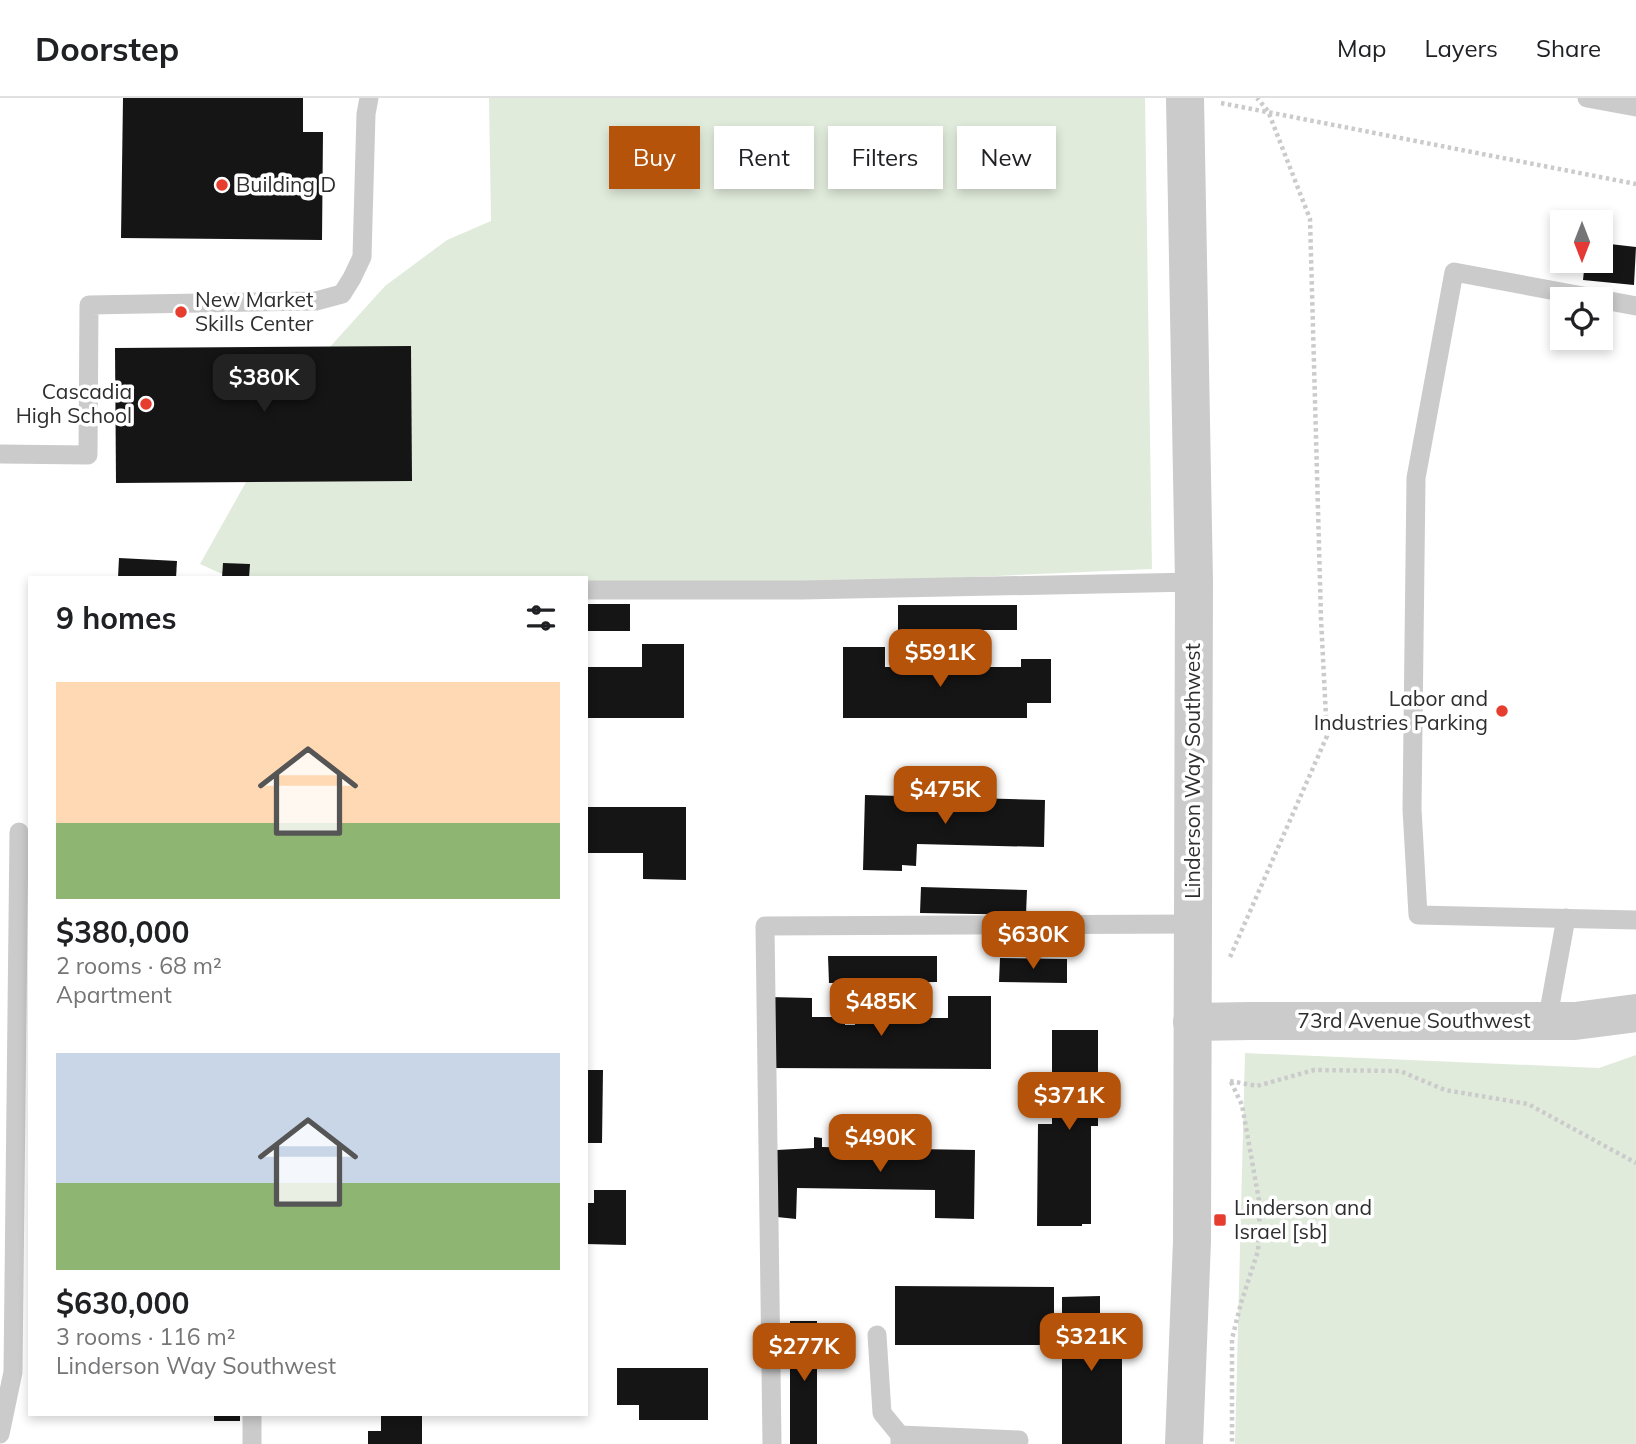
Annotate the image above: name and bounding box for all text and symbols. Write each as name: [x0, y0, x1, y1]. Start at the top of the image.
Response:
text: Doorstep: [35, 28, 179, 69]
text: Map: [1337, 33, 1386, 63]
text: Layers: [1424, 33, 1498, 63]
text: Share: [1536, 33, 1601, 63]
chip: Buy: [609, 126, 700, 189]
chip: Rent: [714, 126, 814, 189]
chip: Filters: [828, 126, 943, 189]
chip: New: [957, 126, 1056, 189]
place label: Building D: [236, 171, 336, 197]
marker: Building D: [214, 177, 230, 193]
north arrow: [1550, 210, 1614, 273]
map controls: [1550, 210, 1613, 350]
place label: New Market Skills Center: [195, 286, 314, 336]
button: locate: [1550, 287, 1613, 350]
marker: New Market Skills Center: [173, 304, 189, 320]
pin: $380K: [215, 354, 313, 414]
text: $380K: [229, 362, 299, 391]
place label: Cascadia High School: [16, 378, 132, 428]
marker: Cascadia High School: [138, 396, 154, 412]
text: 9 homes: [56, 599, 177, 637]
icon: filters: [522, 599, 560, 637]
pin: $591K: [891, 630, 989, 689]
text: $591K: [905, 637, 975, 666]
street label: Linderson Way Southwest: [1179, 643, 1205, 899]
place label: Labor and Industries Parking: [1314, 685, 1488, 735]
marker: Labor and Industries Parking: [1494, 703, 1510, 719]
icon: home: [245, 728, 371, 854]
pin: $475K: [896, 766, 994, 826]
text: $475K: [910, 774, 980, 803]
pin: $630K: [984, 912, 1082, 971]
text: $380,000: [56, 913, 189, 951]
text: $630K: [998, 919, 1068, 948]
text: 2 rooms · 68 m²: [56, 951, 222, 980]
pin: $485K: [832, 978, 930, 1038]
text: Apartment: [56, 980, 172, 1009]
text: $485K: [846, 986, 916, 1015]
street label: 73rd Avenue Southwest: [1297, 1007, 1531, 1033]
pin: $371K: [1020, 1072, 1118, 1132]
text: $371K: [1034, 1080, 1104, 1109]
icon: home: [245, 1099, 371, 1225]
pin: $490K: [831, 1114, 929, 1174]
text: $490K: [845, 1122, 915, 1151]
place label: Linderson and Israel [sb]: [1234, 1194, 1372, 1244]
marker: Linderson and Israel [sb]: [1212, 1212, 1228, 1228]
text: $630,000: [56, 1284, 189, 1322]
pin: $321K: [1042, 1314, 1140, 1373]
text: $321K: [1056, 1321, 1126, 1350]
text: 3 rooms · 116 m²: [56, 1322, 236, 1351]
pin: $277K: [755, 1324, 853, 1383]
text: $277K: [769, 1331, 839, 1360]
text: Linderson Way Southwest: [56, 1351, 336, 1380]

